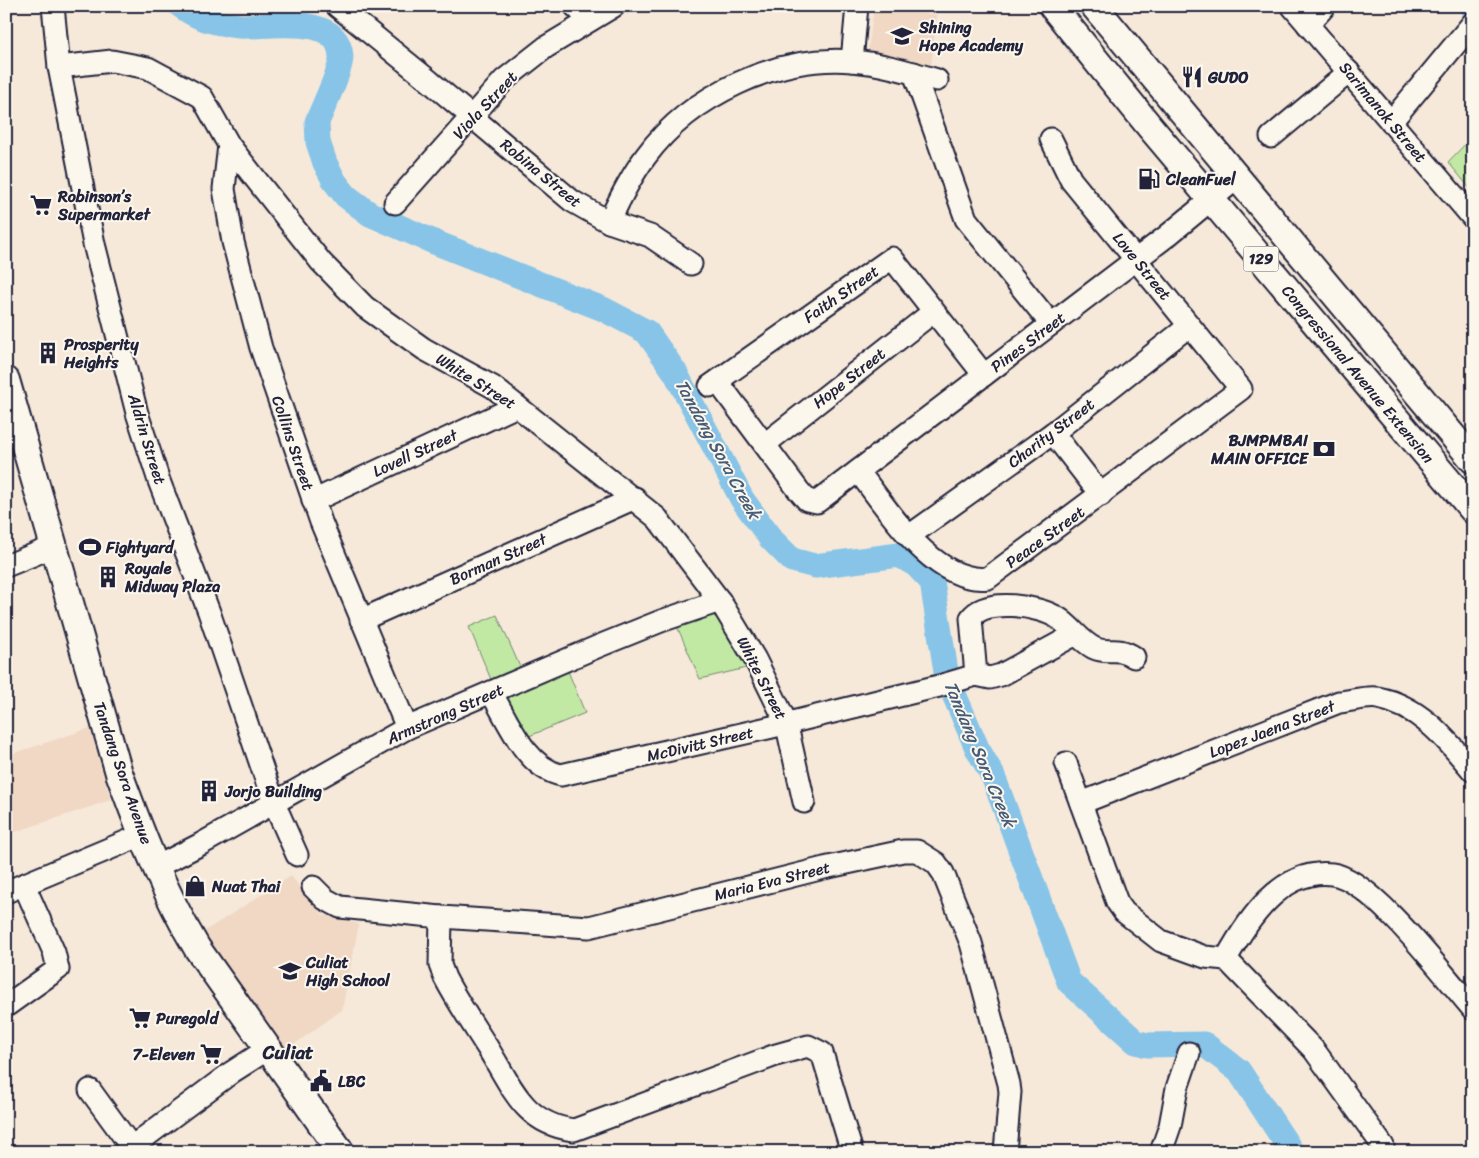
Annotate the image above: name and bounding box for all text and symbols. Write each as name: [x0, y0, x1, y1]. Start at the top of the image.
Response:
place label: Shining Hope Academy: [918, 13, 1024, 60]
school or university icon: Shining Hope Academy: [889, 23, 915, 49]
street label: Sarimanok Street: [1332, 55, 1434, 169]
place label: GUDO: [1207, 63, 1249, 92]
street label: Viola Street: [445, 64, 525, 146]
restaurant icon: GUDO: [1179, 64, 1205, 90]
street label: Robina Street: [494, 131, 588, 215]
place label: CleanFuel: [1165, 165, 1237, 194]
fuel station icon: CleanFuel: [1136, 166, 1162, 192]
place label: Robinson’s Supermarket: [57, 182, 151, 229]
supermarket icon: Robinson’s Supermarket: [28, 192, 54, 218]
street label: Love Street: [1105, 225, 1179, 307]
road number: 129: [1244, 246, 1278, 272]
street label: Faith Street: [797, 257, 885, 331]
street label: Congressional Avenue Extension: [1274, 278, 1442, 470]
street label: Pines Street: [984, 304, 1072, 380]
place label: Prosperity Heights: [63, 330, 139, 377]
building icon: Prosperity Heights: [35, 340, 61, 366]
street label: Hope Street: [806, 340, 892, 416]
street label: White Street: [430, 345, 522, 417]
water label: Tandang Sora Creek: [666, 373, 771, 527]
street label: Aldrin Street: [119, 389, 175, 488]
street label: Charity Street: [1001, 390, 1101, 476]
street label: Collins Street: [263, 392, 323, 494]
street label: Lovell Street: [368, 420, 463, 485]
place label: BJMPMBAI MAIN OFFICE: [1210, 426, 1309, 473]
bank icon: BJMPMBAI MAIN OFFICE: [1311, 436, 1337, 462]
street label: Peace Street: [999, 498, 1091, 576]
street label: Borman Street: [445, 524, 552, 593]
place label: Fightyard: [105, 533, 175, 562]
sports icon: Fightyard: [77, 534, 103, 560]
place label: Royale Midway Plaza: [124, 554, 220, 601]
building icon: Royale Midway Plaza: [95, 564, 121, 590]
street label: White Street: [729, 631, 795, 725]
street label: Armstrong Street: [381, 675, 508, 753]
water label: Tandang Sora Creek: [935, 676, 1026, 835]
street label: Lopez Jaena Street: [1205, 691, 1340, 766]
street label: Tandang Sora Avenue: [85, 697, 161, 849]
street label: McDivitt Street: [644, 718, 756, 770]
place label: Jorjo Building: [224, 777, 322, 806]
building icon: Jorjo Building: [196, 778, 222, 804]
street label: Maria Eva Street: [711, 853, 833, 909]
place label: Nuat Thai: [211, 872, 282, 901]
shop icon: Nuat Thai: [182, 873, 208, 899]
place label: Culiat High School: [305, 948, 391, 995]
school or university icon: Culiat High School: [277, 958, 303, 984]
place label: Puregold: [156, 1004, 220, 1033]
supermarket icon: Puregold: [127, 1005, 153, 1031]
district label: Culiat: [262, 1036, 314, 1069]
place label: 7-Eleven: [132, 1040, 195, 1069]
supermarket icon: 7-Eleven: [198, 1041, 224, 1067]
place label: LBC: [338, 1067, 366, 1096]
public building icon: LBC: [308, 1068, 334, 1094]

